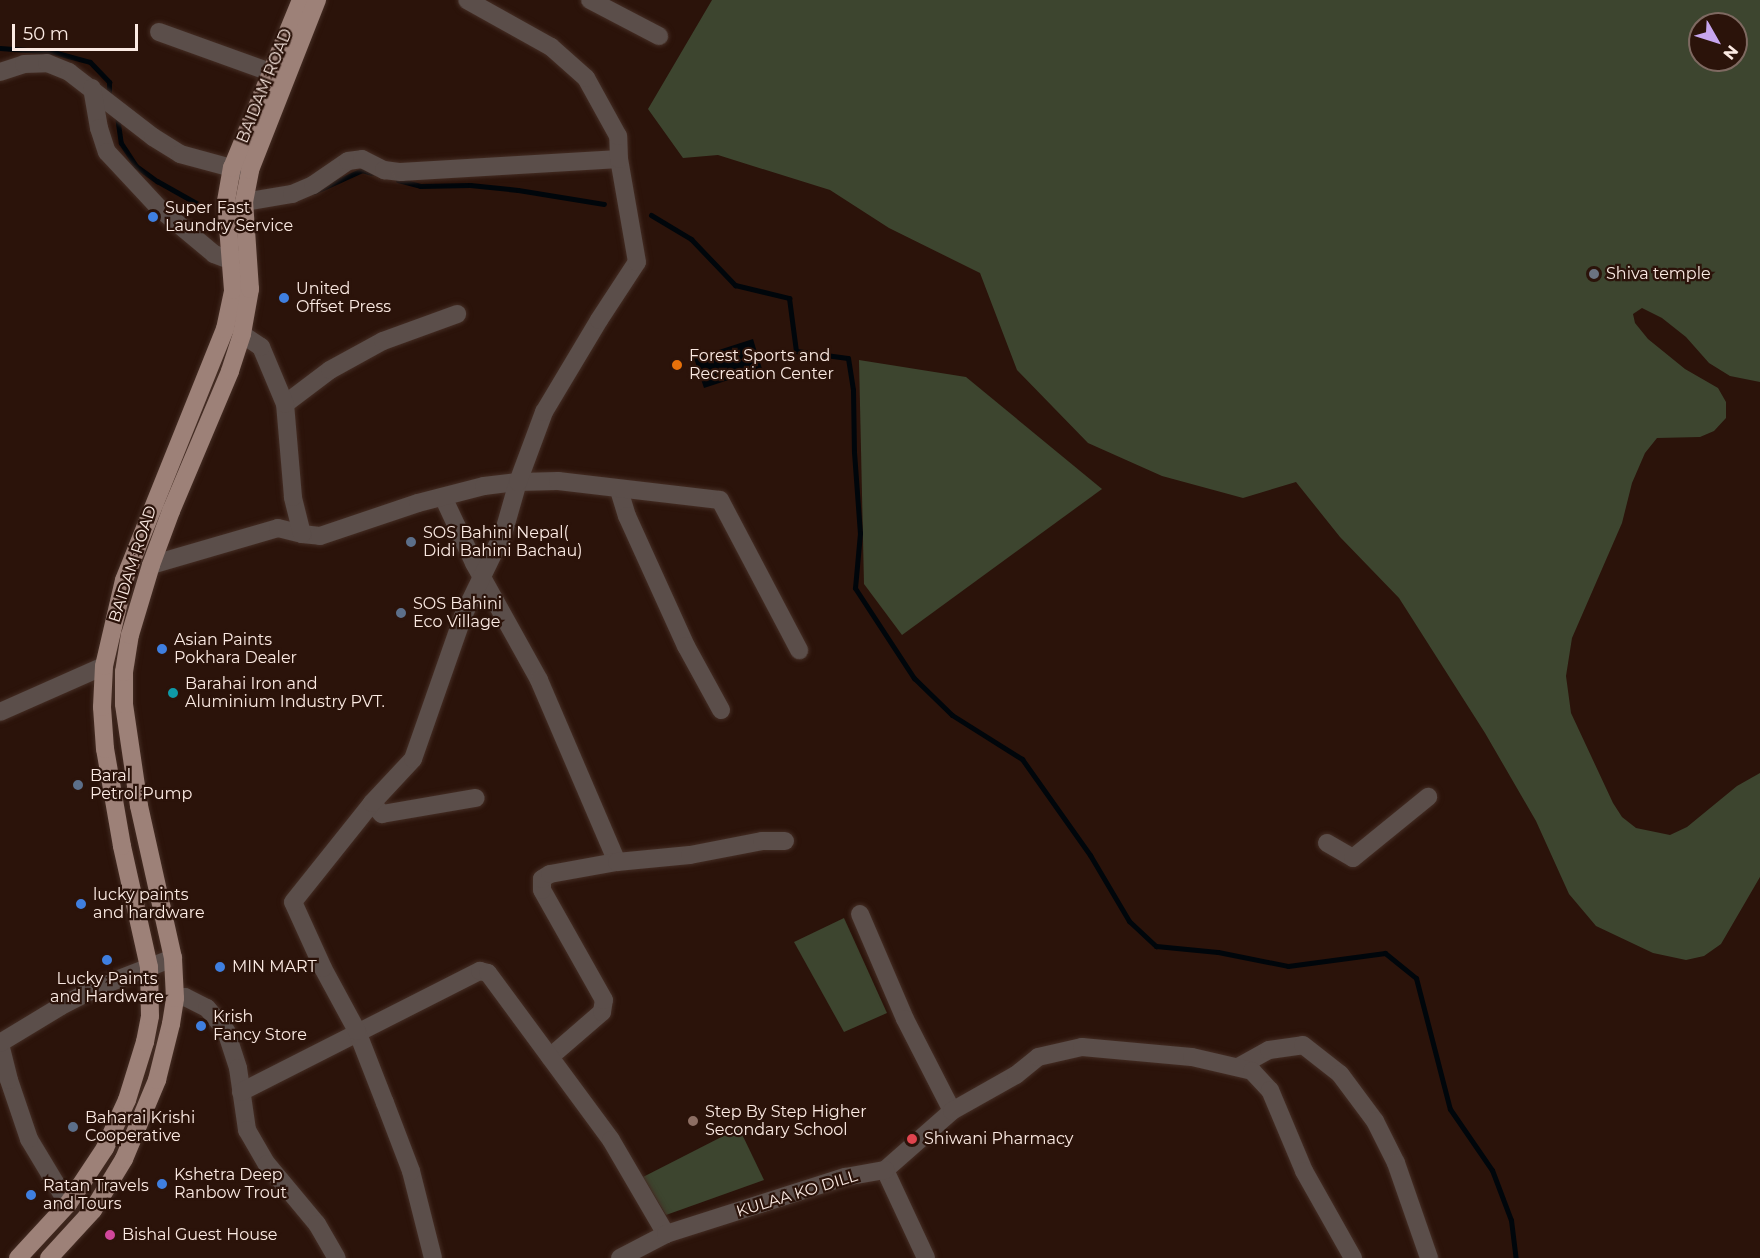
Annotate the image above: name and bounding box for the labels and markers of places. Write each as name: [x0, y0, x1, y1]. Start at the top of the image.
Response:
place label: Super Fast Laundry Service: [165, 198, 293, 236]
marker: Super Fast Laundry Service: [146, 210, 160, 224]
place label: Shiva temple: [1606, 264, 1711, 284]
marker: Shiva temple: [1587, 267, 1601, 281]
place label: United Offset Press: [296, 279, 391, 317]
marker: United Offset Press: [277, 291, 291, 305]
place label: Forest Sports and Recreation Center: [689, 346, 834, 384]
marker: Forest Sports and Recreation Center: [670, 358, 684, 372]
place label: SOS Bahini Nepal( Didi Bahini Bachau): [423, 523, 582, 561]
marker: SOS Bahini Nepal( Didi Bahini Bachau): [404, 535, 418, 549]
place label: SOS Bahini Eco Village: [413, 594, 502, 632]
marker: SOS Bahini Eco Village: [394, 606, 408, 620]
place label: Asian Paints Pokhara Dealer: [174, 630, 297, 668]
marker: Asian Paints Pokhara Dealer: [155, 642, 169, 656]
place label: Barahai Iron and Aluminium Industry PVT.: [185, 674, 385, 712]
marker: Barahai Iron and Aluminium Industry PVT.: [166, 686, 180, 700]
place label: Baral Petrol Pump: [90, 766, 192, 804]
marker: Baral Petrol Pump: [71, 778, 85, 792]
place label: lucky paints and hardware: [93, 885, 205, 923]
marker: lucky paints and hardware: [74, 897, 88, 911]
marker: Lucky Paints and Hardware: [100, 953, 114, 967]
place label: MIN MART: [232, 957, 317, 977]
marker: MIN MART: [213, 960, 227, 974]
place label: Lucky Paints and Hardware: [50, 969, 164, 1007]
place label: Krish Fancy Store: [213, 1007, 307, 1045]
marker: Krish Fancy Store: [194, 1019, 208, 1033]
place label: Step By Step Higher Secondary School: [705, 1102, 867, 1140]
place label: Baharai Krishi Cooperative: [85, 1108, 195, 1146]
marker: Step By Step Higher Secondary School: [686, 1114, 700, 1128]
marker: Baharai Krishi Cooperative: [66, 1120, 80, 1134]
place label: Shiwani Pharmacy: [924, 1129, 1074, 1149]
marker: Shiwani Pharmacy: [905, 1132, 919, 1146]
place label: Kshetra Deep Ranbow Trout: [174, 1165, 287, 1203]
place label: Ratan Travels and Tours: [43, 1176, 149, 1214]
marker: Kshetra Deep Ranbow Trout: [155, 1177, 169, 1191]
marker: Ratan Travels and Tours: [24, 1188, 38, 1202]
place label: Bishal Guest House: [122, 1225, 277, 1245]
marker: Bishal Guest House: [103, 1228, 117, 1242]

